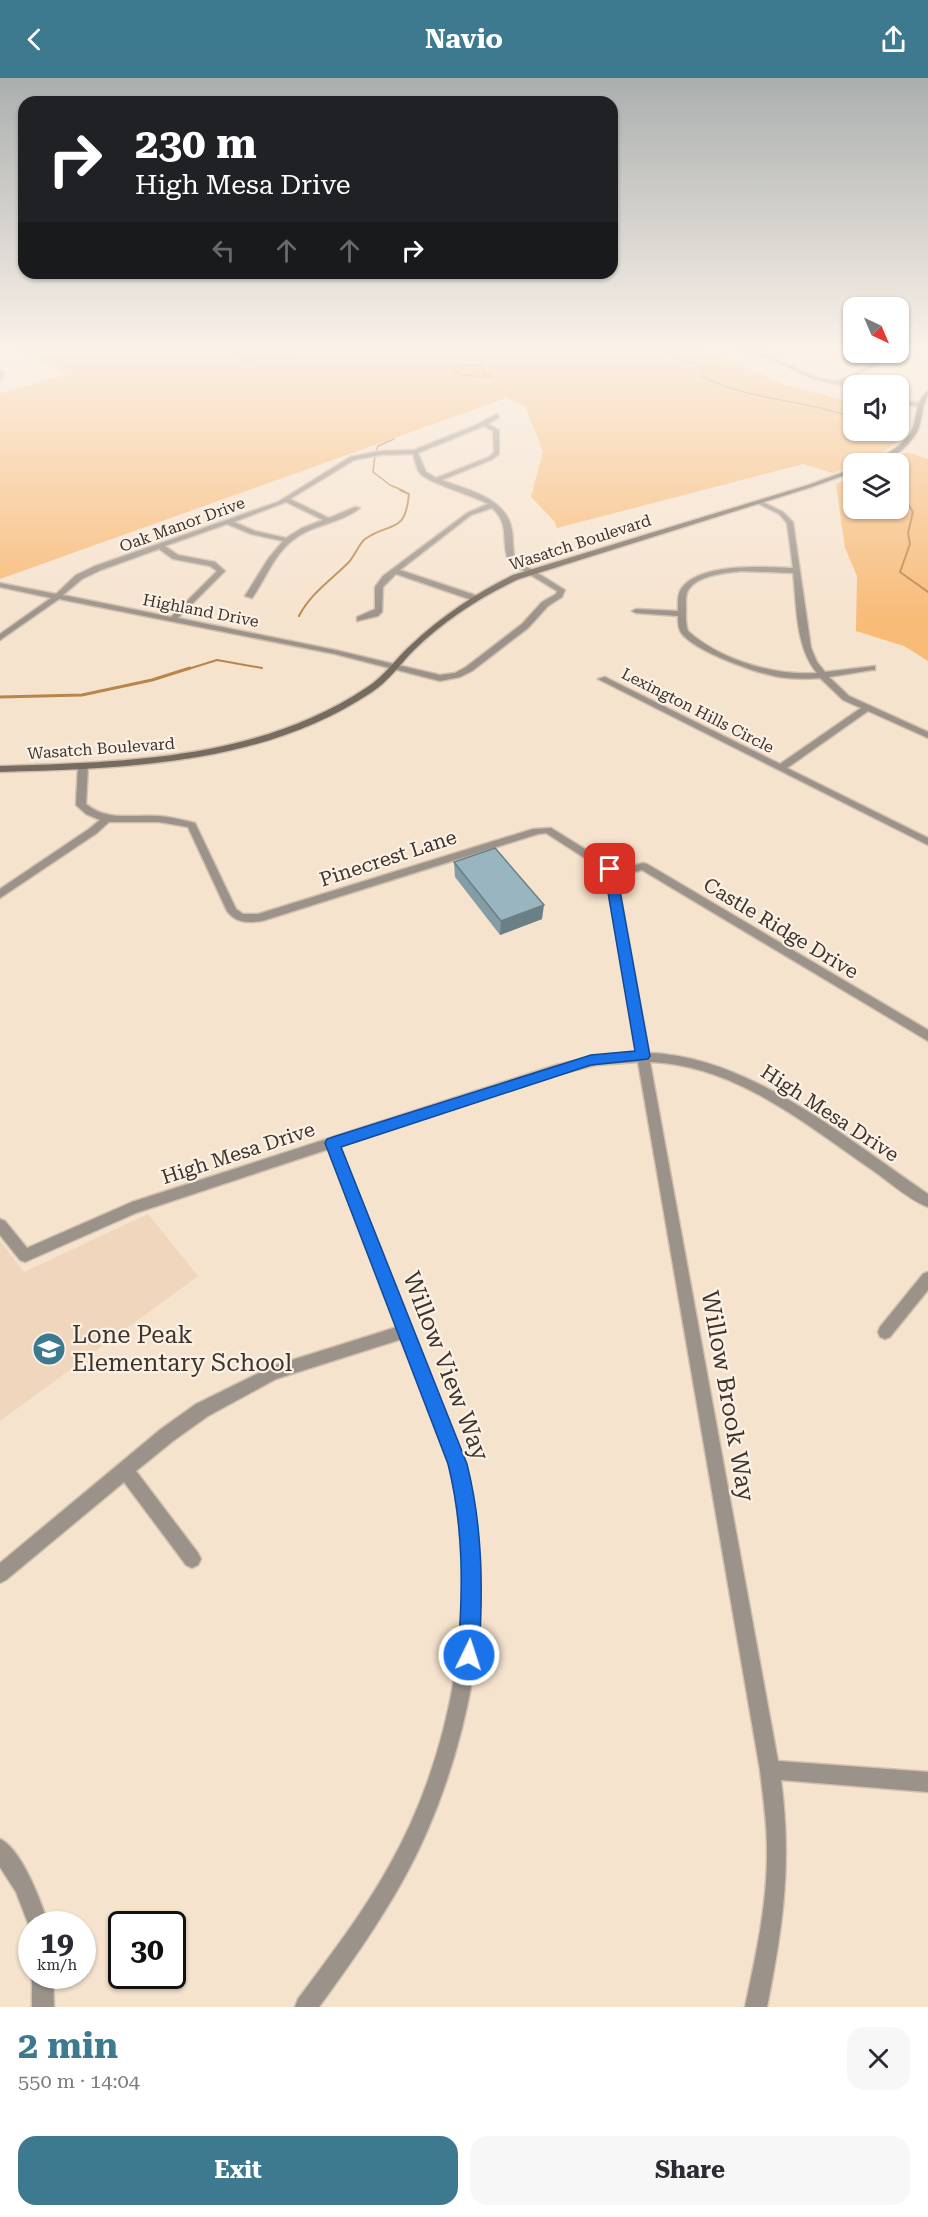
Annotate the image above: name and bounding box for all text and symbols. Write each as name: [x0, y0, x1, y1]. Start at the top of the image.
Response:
icon: back: [18, 23, 51, 56]
text: Navio: [425, 23, 503, 55]
icon: share: [877, 23, 910, 56]
text: 230 m: [135, 119, 257, 168]
icon: right: [36, 120, 114, 198]
text: High Mesa Drive: [135, 169, 351, 201]
icon: left: [207, 234, 240, 267]
icon: ahead: [270, 234, 303, 267]
icon: ahead: [333, 234, 366, 267]
icon: right: [396, 234, 429, 267]
north arrow: [843, 297, 909, 363]
map controls: [843, 297, 909, 519]
button: sound: [843, 375, 909, 441]
button: layers: [843, 453, 909, 519]
street label: Oak Manor Drive: [117, 493, 248, 556]
street label: Wasatch Boulevard: [507, 511, 653, 574]
street label: Highland Drive: [141, 590, 261, 631]
street label: Lexington Hills Circle: [618, 664, 777, 757]
street label: Wasatch Boulevard: [27, 734, 175, 763]
street label: Pinecrest Lane: [316, 825, 460, 891]
pin: [584, 843, 635, 894]
icon: arrive: [593, 852, 626, 885]
street label: Castle Ridge Drive: [699, 872, 863, 984]
street label: High Mesa Drive: [756, 1059, 904, 1167]
street label: High Mesa Drive: [158, 1117, 318, 1189]
street label: Willow View Way: [397, 1268, 495, 1465]
street label: Willow Brook Way: [696, 1289, 760, 1504]
place label: Lone Peak Elementary School: [72, 1321, 292, 1377]
school or university icon: Lone Peak Elementary School: [31, 1331, 67, 1367]
position arrow: [437, 1623, 501, 1687]
speed limit sign: 30: [108, 1911, 186, 1989]
text: 19: [40, 1925, 74, 1960]
text: km/h: [37, 1956, 77, 1974]
text: 2 min: [18, 2025, 118, 2067]
button: close: [847, 2027, 910, 2090]
text: 550 m · 14:04: [18, 2069, 140, 2093]
button: Exit: [18, 2136, 458, 2205]
button: Share: [470, 2136, 910, 2205]

